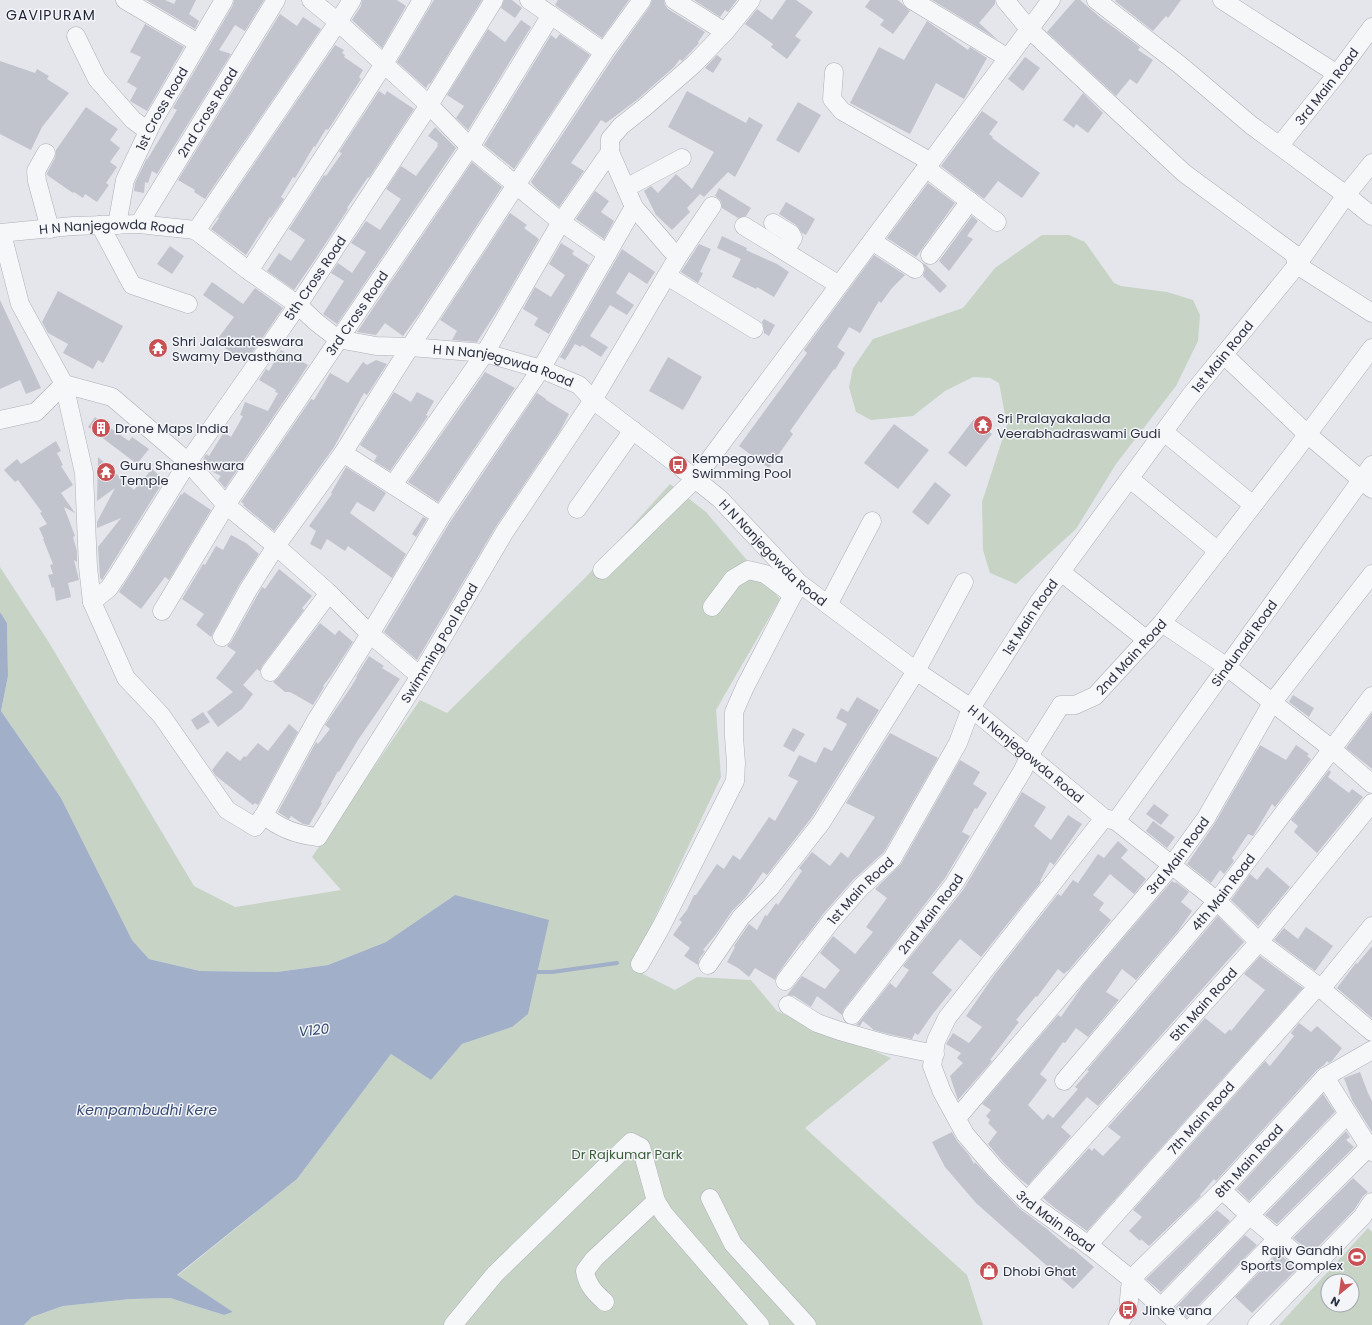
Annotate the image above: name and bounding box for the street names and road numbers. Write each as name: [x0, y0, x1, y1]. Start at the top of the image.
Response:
street label: 3rd Main Road: [1291, 44, 1363, 129]
street label: 1st Cross Road: [131, 63, 193, 154]
street label: 2nd Cross Road: [173, 64, 243, 161]
street label: H N Nanjegowda Road: [38, 215, 185, 239]
street label: 5th Cross Road: [280, 232, 351, 325]
street label: 3rd Cross Road: [321, 267, 393, 360]
street label: 1st Main Road: [1188, 317, 1258, 397]
street label: H N Nanjegowda Road: [432, 340, 577, 392]
street label: H N Nanjegowda Road: [715, 495, 831, 611]
street label: 1st Main Road: [998, 575, 1063, 659]
street label: Swimming Pool Road: [396, 580, 483, 707]
street label: Sindunadi Road: [1207, 596, 1282, 691]
street label: 2nd Main Road: [1092, 615, 1171, 699]
street label: H N Nanjegowda Road: [964, 700, 1088, 808]
street label: 3rd Main Road: [1142, 813, 1214, 899]
street label: 4th Main Road: [1187, 850, 1260, 935]
street label: 1st Main Road: [823, 853, 898, 928]
street label: 2nd Main Road: [894, 870, 968, 958]
street label: 5th Main Road: [1165, 964, 1242, 1046]
street label: 7th Main Road: [1163, 1077, 1239, 1159]
street label: 8th Main Road: [1210, 1120, 1288, 1202]
street label: 3rd Main Road: [1011, 1186, 1099, 1257]

